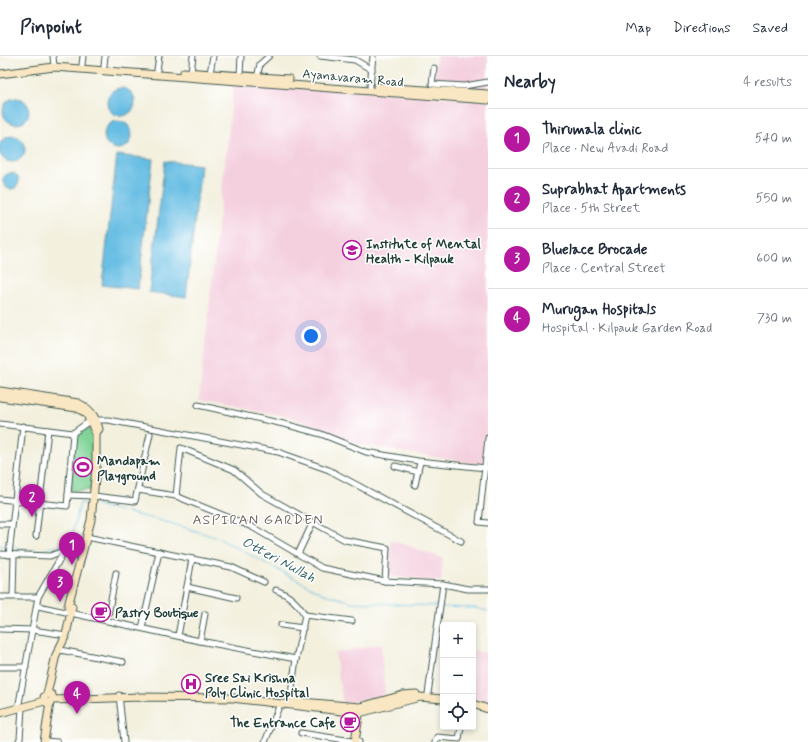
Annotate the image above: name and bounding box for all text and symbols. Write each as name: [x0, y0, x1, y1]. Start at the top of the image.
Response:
text: Pinpoint: [20, 15, 82, 40]
text: Map: [625, 19, 651, 37]
text: Directions: [673, 19, 731, 37]
text: Saved: [753, 19, 788, 37]
street label: Ayanavaram Road: [302, 66, 404, 91]
text: Nearby: [504, 71, 556, 93]
text: 4 results: [743, 74, 792, 91]
text: Thirumala clinic: [542, 120, 642, 140]
text: 1: [514, 130, 520, 147]
text: 540 m: [755, 130, 792, 147]
text: Place · New Avadi Road: [542, 140, 668, 157]
text: Suprabhat Apartments: [542, 180, 686, 200]
text: 2: [514, 190, 520, 207]
text: 550 m: [756, 190, 792, 207]
text: Place · 5th Street: [542, 200, 640, 217]
place label: Institute of Mental Health - Kilpauk: [366, 236, 482, 268]
school or university icon: Institute of Mental Health - Kilpauk: [341, 239, 363, 261]
text: Bluelace Brocade: [542, 240, 647, 260]
text: 3: [514, 250, 520, 267]
text: 600 m: [756, 250, 792, 267]
text: Place · Central Street: [542, 260, 666, 277]
text: Murugan Hospitals: [542, 300, 656, 320]
text: 4: [513, 310, 521, 327]
text: 730 m: [757, 310, 792, 327]
text: Hospital · Kilpauk Garden Road: [542, 320, 712, 337]
your location: [301, 326, 321, 346]
place label: Mandapam Playground: [97, 453, 161, 486]
sports icon: Mandapam Playground: [72, 456, 94, 478]
pin: 2: [19, 484, 45, 517]
district label: ASPIRAN GARDEN: [192, 511, 324, 529]
pin: 1: [59, 532, 85, 565]
water label: Otteri Nullah: [239, 533, 318, 587]
pin: 3: [47, 569, 73, 602]
cafe icon: Pastry Boutique: [90, 601, 112, 623]
place label: Pastry Boutique: [115, 605, 199, 622]
map controls: [440, 622, 476, 730]
button: +: [440, 622, 476, 658]
button: −: [440, 658, 476, 694]
place label: Sree Sai Krishna Poly Clinic Hospital: [205, 670, 309, 702]
hospital icon: Sree Sai Krishna Poly Clinic Hospital: [180, 673, 202, 695]
pin: 4: [64, 681, 90, 714]
button: locate: [440, 694, 476, 730]
cafe icon: The Entrance Cafe: [339, 711, 361, 733]
place label: The Entrance Cafe: [230, 715, 336, 732]

